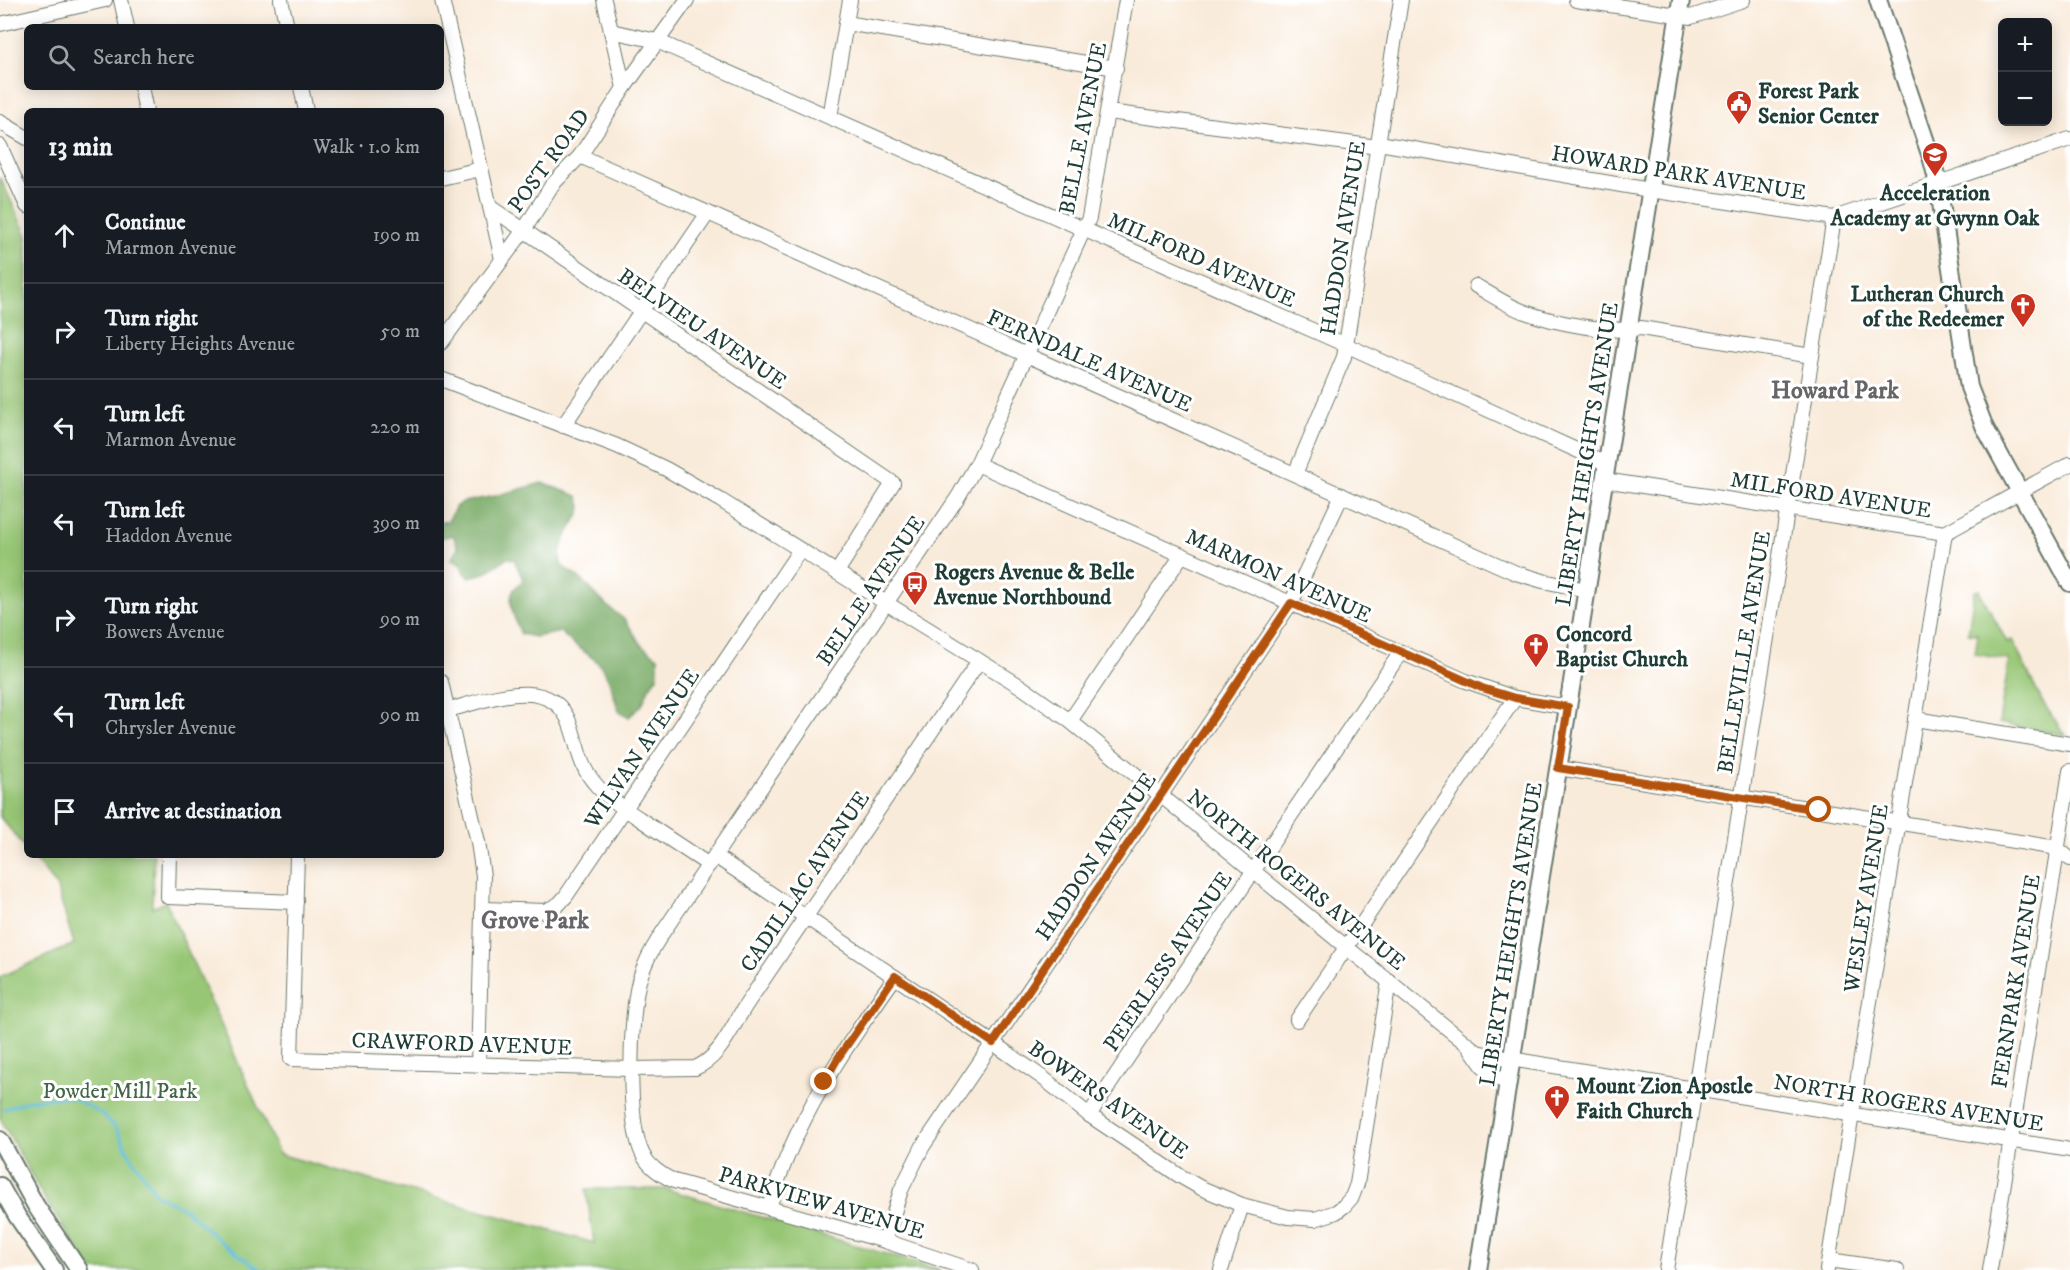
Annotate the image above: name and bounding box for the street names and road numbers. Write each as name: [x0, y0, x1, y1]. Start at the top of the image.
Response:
street label: BELLE AVENUE: [1054, 40, 1113, 217]
street label: POST ROAD: [503, 104, 596, 218]
street label: HADDON AVENUE: [1315, 139, 1372, 337]
street label: HOWARD PARK AVENUE: [1550, 140, 1808, 207]
street label: MILFORD AVENUE: [1103, 207, 1300, 314]
street label: BELVIEU AVENUE: [613, 263, 792, 396]
street label: LIBERTY HEIGHTS AVENUE: [1550, 300, 1625, 608]
street label: FERNDALE AVENUE: [983, 304, 1196, 419]
street label: MILFORD AVENUE: [1728, 466, 1933, 525]
street label: BELLE AVENUE: [811, 511, 931, 671]
street label: MARMON AVENUE: [1181, 523, 1375, 629]
street label: BELLEVILLE AVENUE: [1712, 529, 1777, 776]
street label: WILVAN AVENUE: [578, 664, 706, 835]
street label: HADDON AVENUE: [1030, 768, 1162, 946]
street label: LIBERTY HEIGHTS AVENUE: [1474, 780, 1549, 1088]
street label: NORTH ROGERS AVENUE: [1181, 784, 1411, 977]
street label: CADILLAC AVENUE: [735, 786, 876, 978]
street label: WESLEY AVENUE: [1838, 802, 1895, 996]
street label: PEERLESS AVENUE: [1098, 867, 1239, 1057]
street label: FERNPARK AVENUE: [1986, 872, 2047, 1090]
street label: CRAWFORD AVENUE: [351, 1027, 573, 1062]
street label: BOWERS AVENUE: [1023, 1035, 1193, 1166]
street label: NORTH ROGERS AVENUE: [1772, 1069, 2046, 1138]
street label: PARKVIEW AVENUE: [715, 1161, 928, 1246]

